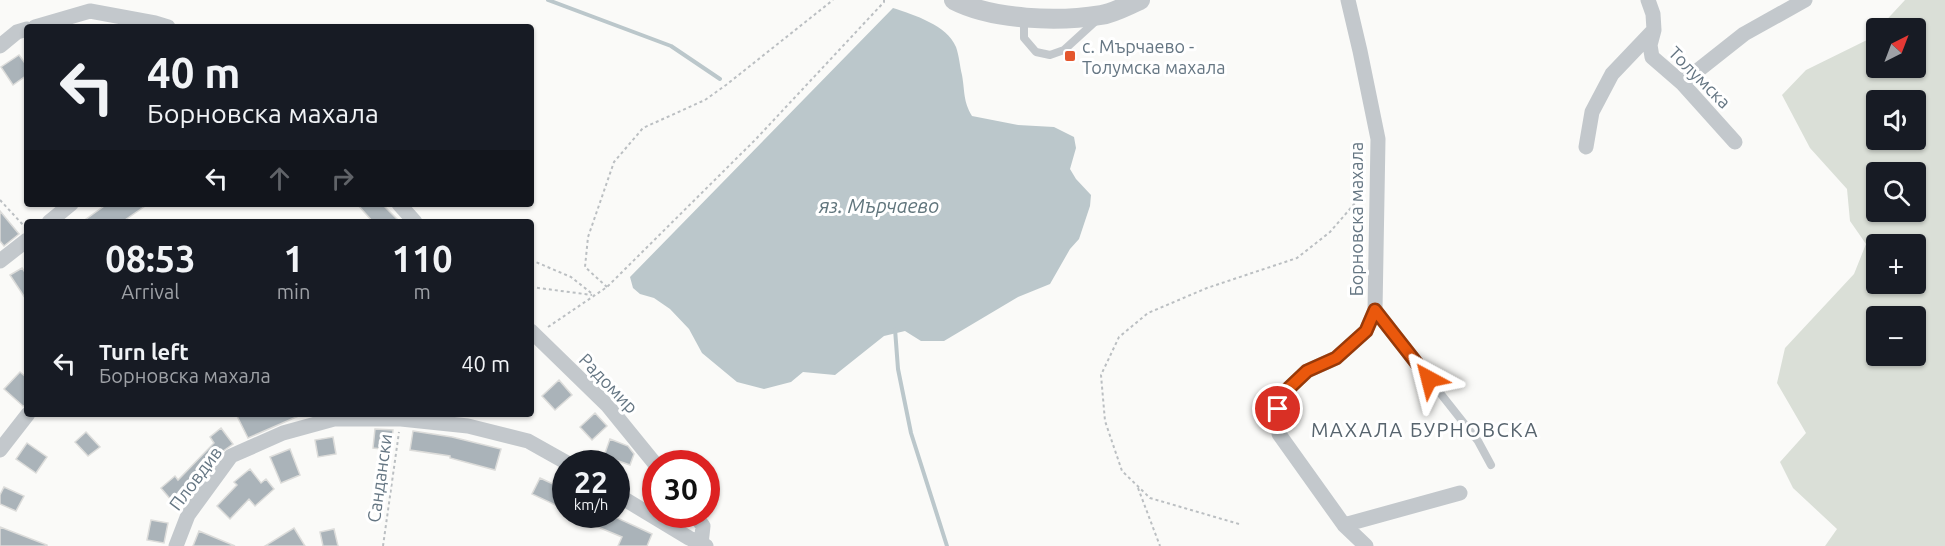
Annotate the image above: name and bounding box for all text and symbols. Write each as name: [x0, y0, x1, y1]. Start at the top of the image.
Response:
north arrow: [1866, 18, 1926, 78]
map controls: [1866, 18, 1926, 366]
place label: с. Мърчаево - Толумска махала: [1082, 36, 1225, 77]
street label: Толумска: [1665, 42, 1735, 112]
icon: left: [48, 48, 126, 126]
text: 40 m: [147, 49, 241, 96]
marker: с. Мърчаево - Толумска махала: [1063, 49, 1077, 63]
button: sound: [1866, 90, 1926, 150]
text: Борновска махала: [147, 98, 379, 128]
street label: Борновска махала: [1346, 142, 1366, 296]
icon: left: [200, 162, 233, 195]
icon: ahead: [263, 162, 296, 195]
icon: right: [326, 162, 359, 195]
button: search: [1866, 162, 1926, 222]
water label: яз. Мърчаево: [818, 194, 939, 217]
button: +: [1866, 234, 1926, 294]
text: 08:53: [105, 238, 195, 279]
text: 1: [283, 238, 304, 279]
text: 110: [392, 238, 453, 279]
text: Arrival: [121, 280, 180, 303]
text: min: [277, 280, 310, 303]
text: m: [414, 280, 431, 303]
button: −: [1866, 306, 1926, 366]
text: Turn left: [99, 339, 189, 364]
icon: left: [48, 347, 81, 380]
position arrow: [1397, 347, 1461, 411]
street label: Радомир: [576, 349, 642, 417]
text: 40 m: [461, 351, 510, 376]
text: Борновска махала: [99, 364, 271, 387]
pin: [1252, 383, 1303, 434]
icon: arrive: [1261, 392, 1294, 425]
district label: МАХАЛА БУРНОВСКА: [1311, 418, 1539, 441]
street label: Сандански: [363, 432, 395, 524]
street label: Пловдив: [165, 442, 225, 514]
speed limit sign: 30: [642, 450, 720, 528]
text: 22: [574, 465, 608, 499]
text: km/h: [574, 496, 608, 513]

